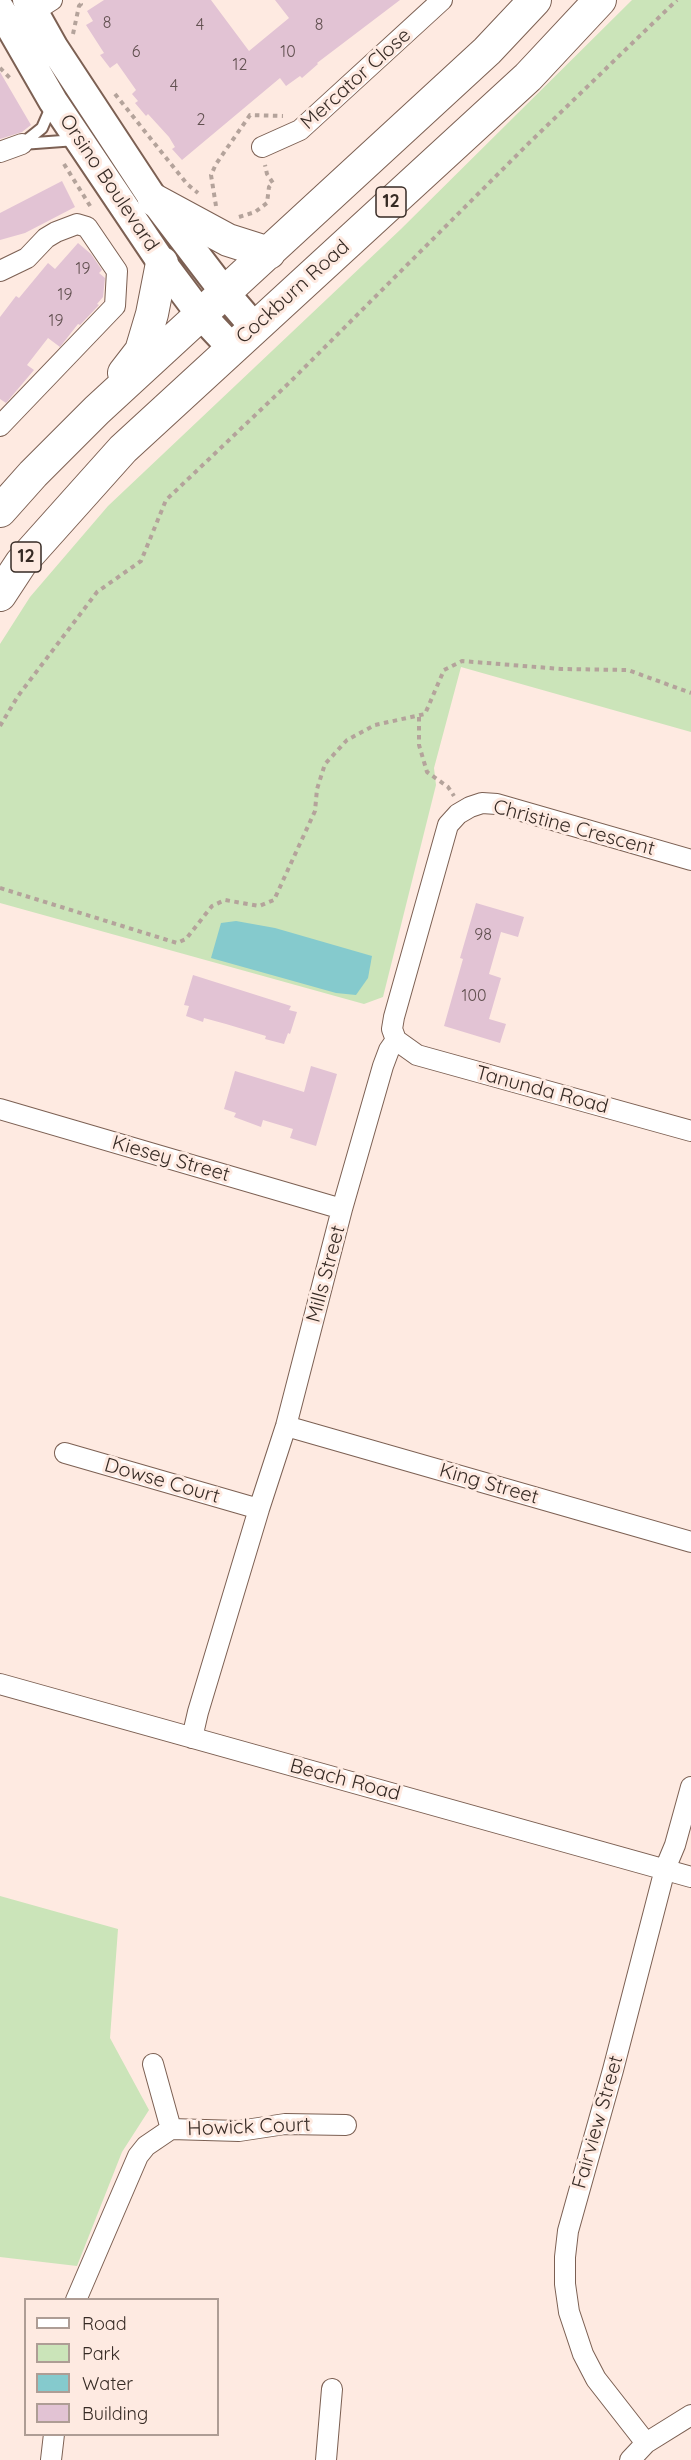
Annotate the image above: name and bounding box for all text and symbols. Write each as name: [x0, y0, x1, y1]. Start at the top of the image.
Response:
house number: 8: [103, 13, 111, 33]
house number: 4: [196, 15, 204, 35]
house number: 8: [315, 15, 323, 35]
street label: Mercator Close: [296, 23, 416, 135]
house number: 6: [132, 42, 140, 62]
house number: 10: [280, 42, 296, 62]
house number: 12: [233, 55, 247, 75]
house number: 4: [170, 76, 178, 96]
street label: Orsino Boulevard: [54, 110, 164, 256]
house number: 2: [197, 110, 205, 130]
road number: 12: [376, 187, 406, 217]
street label: Cockburn Road: [231, 235, 355, 349]
house number: 19: [76, 259, 90, 279]
house number: 19: [58, 285, 72, 305]
house number: 19: [49, 311, 63, 331]
road number: 12: [11, 542, 41, 572]
street label: Christine Crescent: [491, 795, 657, 861]
house number: 98: [474, 925, 492, 945]
house number: 100: [462, 986, 486, 1006]
street label: Tanunda Road: [473, 1061, 611, 1119]
street label: Kiesey Street: [109, 1131, 233, 1187]
street label: Mills Street: [302, 1223, 350, 1325]
street label: Dowse Court: [102, 1453, 222, 1509]
street label: King Street: [437, 1458, 541, 1510]
street label: Beach Road: [287, 1754, 403, 1806]
street label: Fairview Street: [568, 2053, 628, 2191]
street label: Howick Court: [187, 2113, 311, 2141]
legend: [24, 2298, 219, 2436]
text: Road: [82, 2312, 127, 2335]
text: Park: [82, 2342, 120, 2365]
text: Water: [82, 2372, 133, 2395]
text: Building: [82, 2402, 148, 2425]

